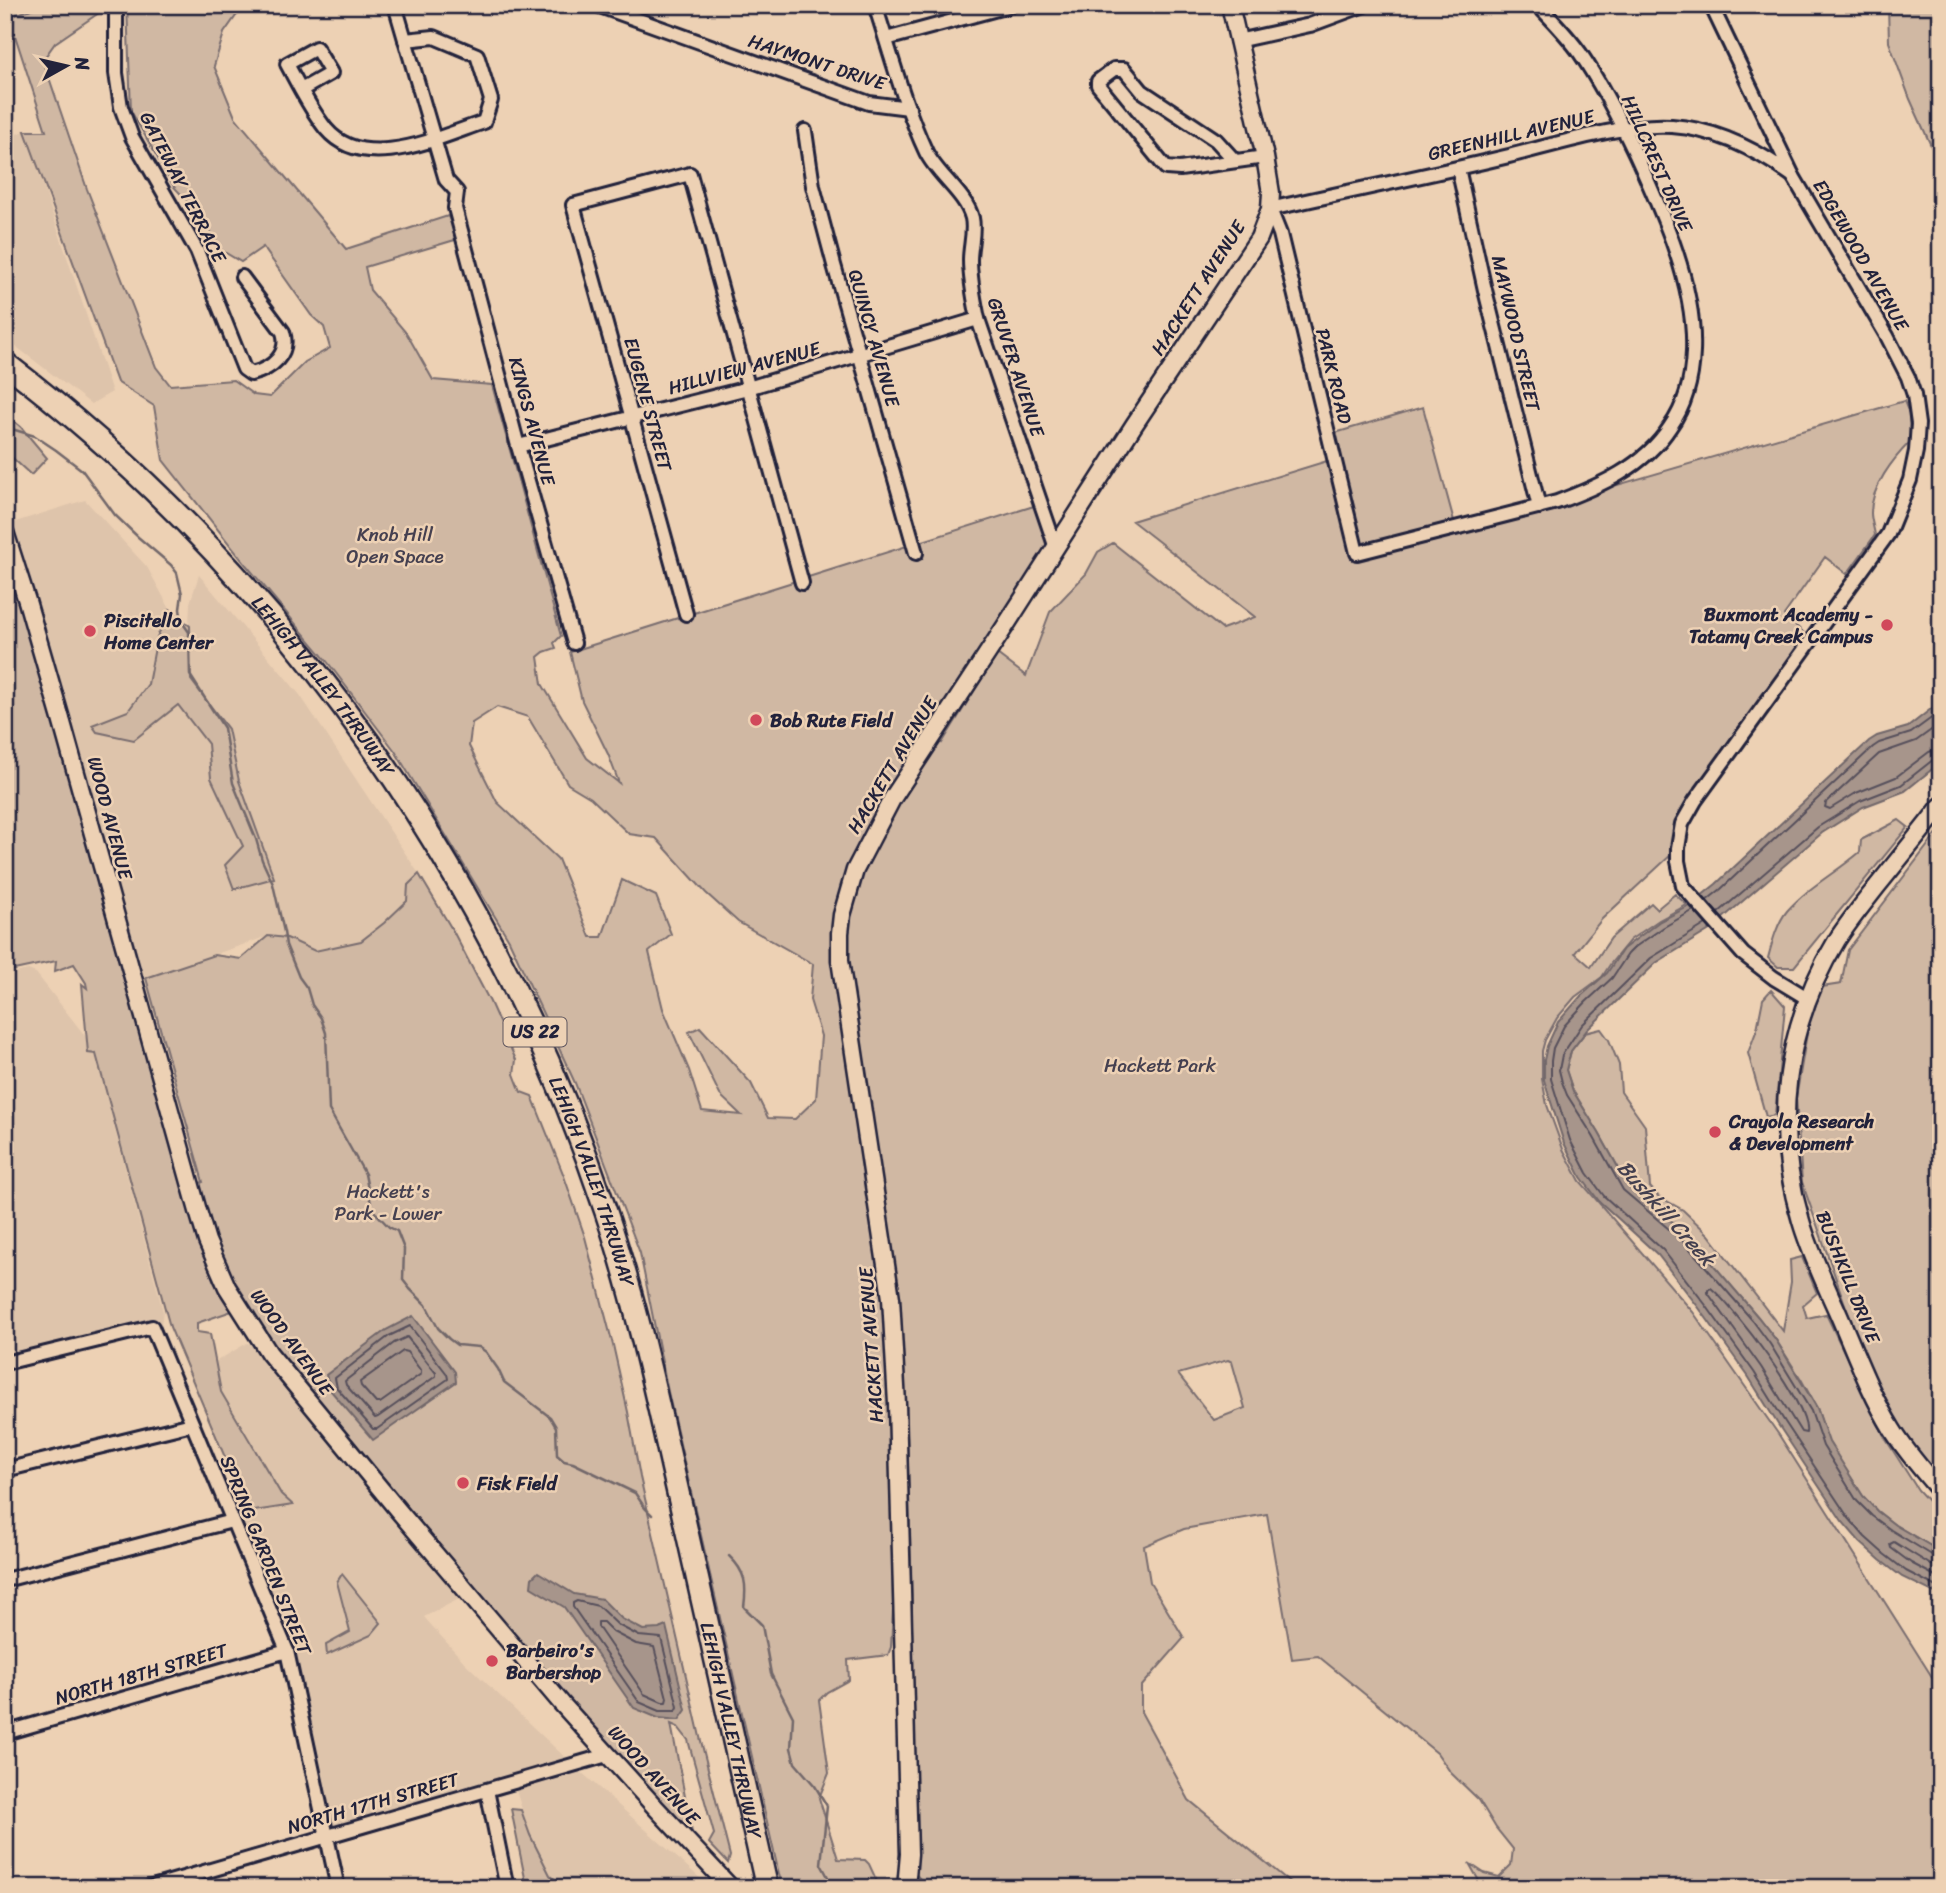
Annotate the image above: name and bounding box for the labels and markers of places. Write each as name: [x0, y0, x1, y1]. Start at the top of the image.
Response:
place label: Buxmont Academy - Tatamy Creek Campus: [1689, 598, 1874, 653]
place label: Piscitello Home Center: [103, 604, 215, 659]
marker: Buxmont Academy - Tatamy Creek Campus: [1879, 617, 1895, 633]
marker: Piscitello Home Center: [82, 623, 98, 639]
place label: Bob Rute Field: [770, 704, 894, 737]
marker: Bob Rute Field: [748, 712, 764, 728]
place label: Crayola Research & Development: [1728, 1105, 1874, 1160]
marker: Crayola Research & Development: [1707, 1124, 1723, 1140]
place label: Fisk Field: [476, 1467, 559, 1500]
marker: Fisk Field: [455, 1475, 471, 1491]
place label: Barbeiro's Barbershop: [506, 1634, 601, 1689]
marker: Barbeiro's Barbershop: [484, 1653, 500, 1669]

